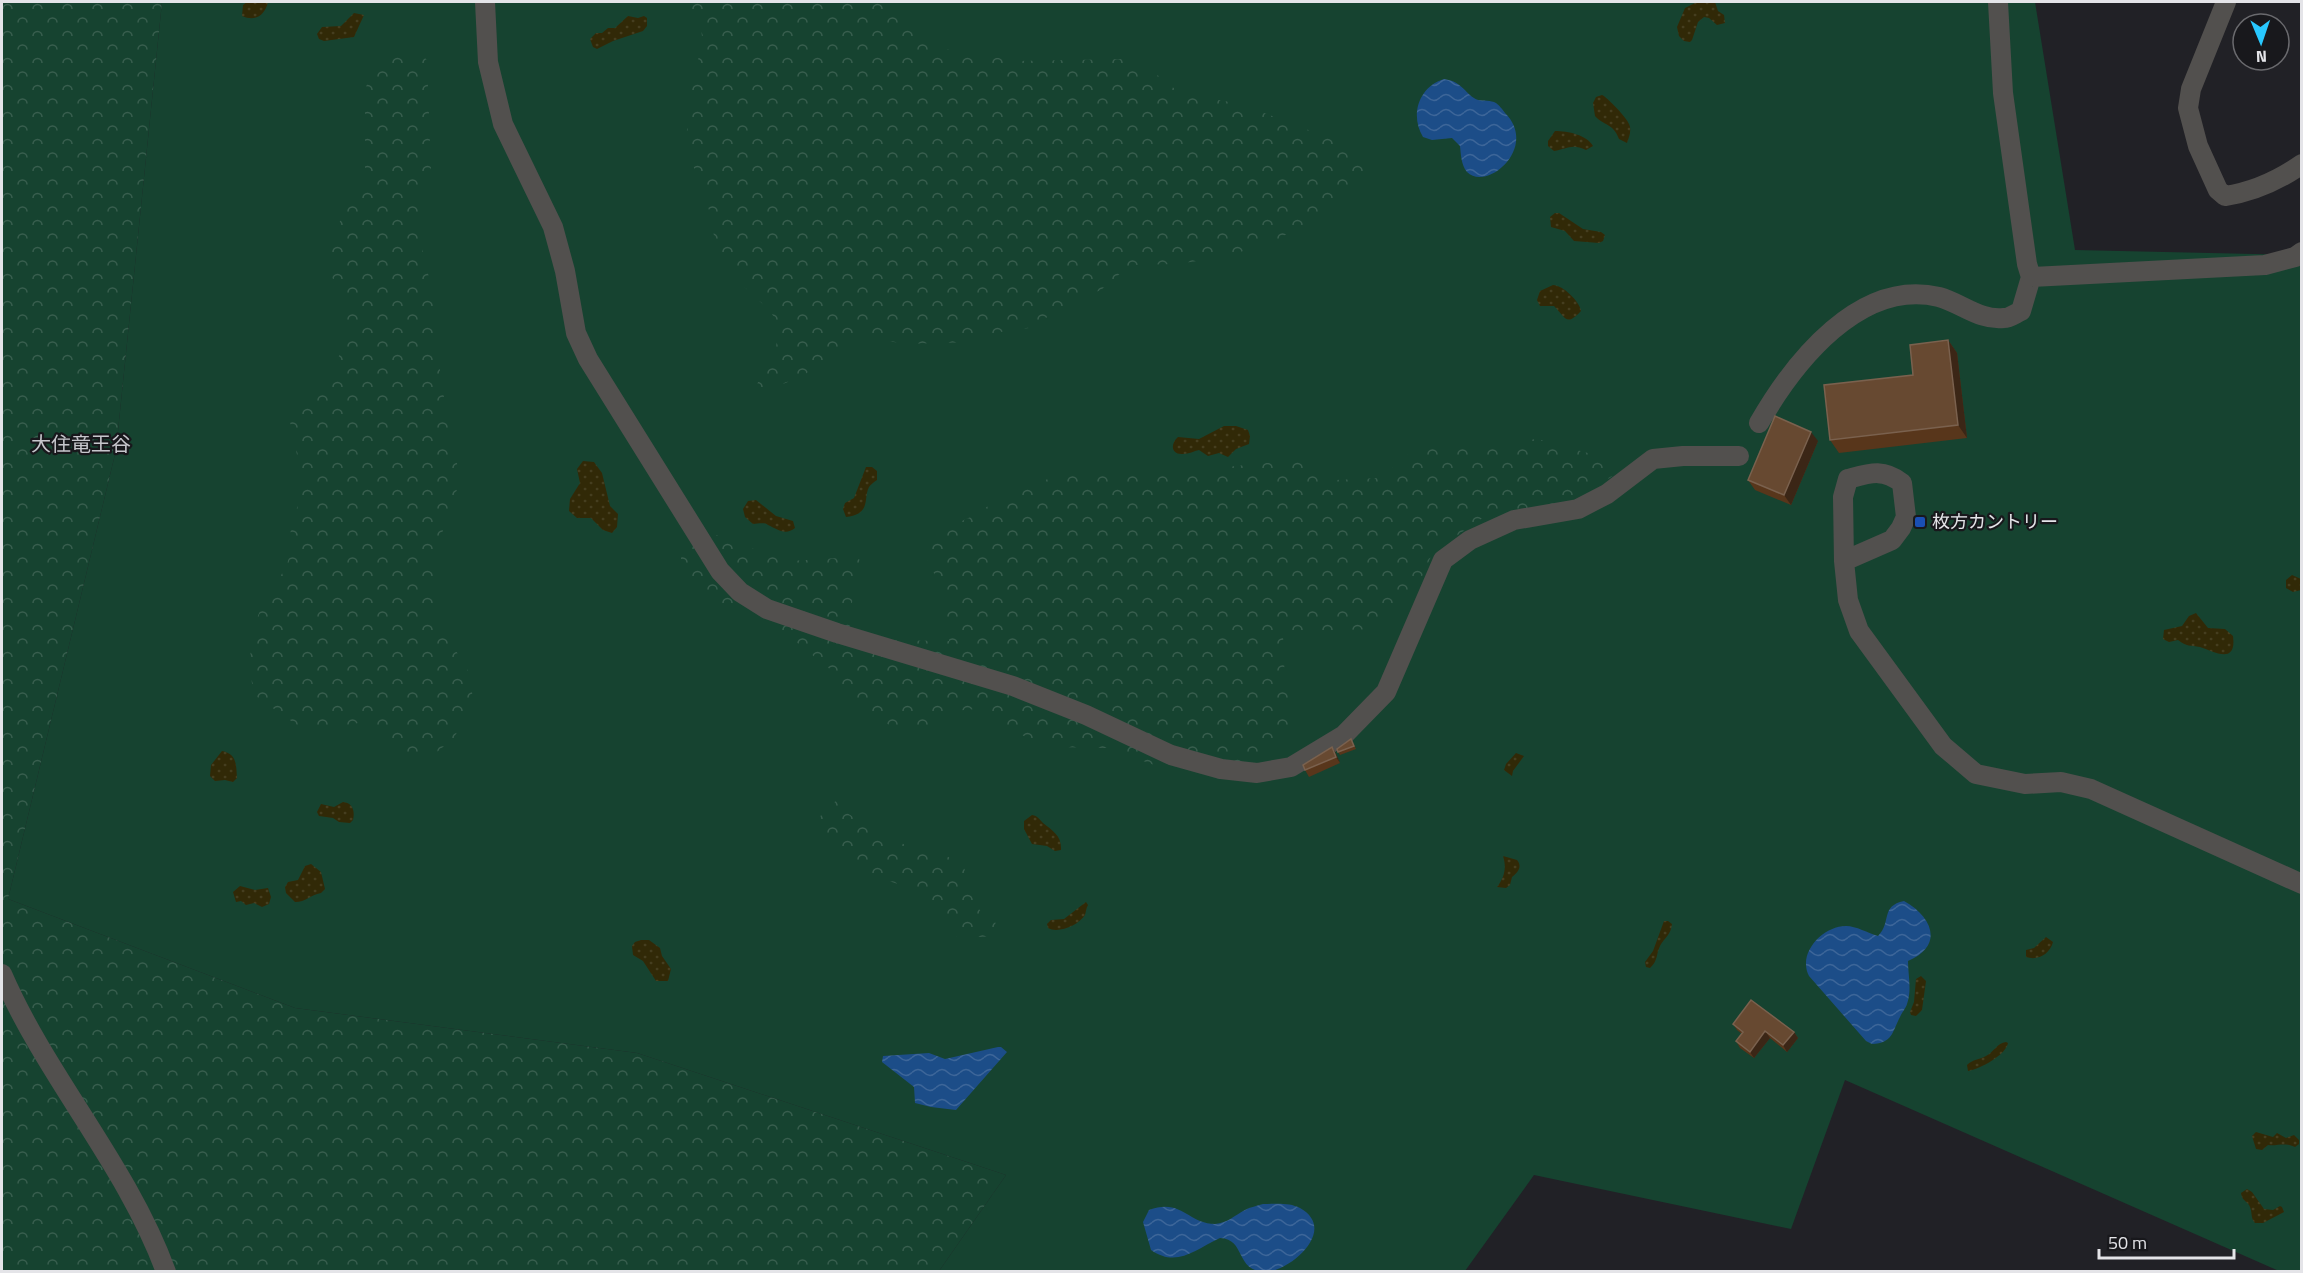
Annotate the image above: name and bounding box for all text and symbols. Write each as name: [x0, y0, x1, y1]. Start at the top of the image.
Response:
north arrow: [2231, 12, 2291, 72]
text: N: [2256, 45, 2267, 69]
district label: 大住竜王谷: [31, 428, 131, 459]
place label: 枚方カントリー: [1932, 508, 2058, 535]
marker: 枚方カントリー: [1913, 515, 1927, 529]
scale bar: [2099, 1222, 2234, 1260]
text: 50 m: [2108, 1229, 2147, 1256]

